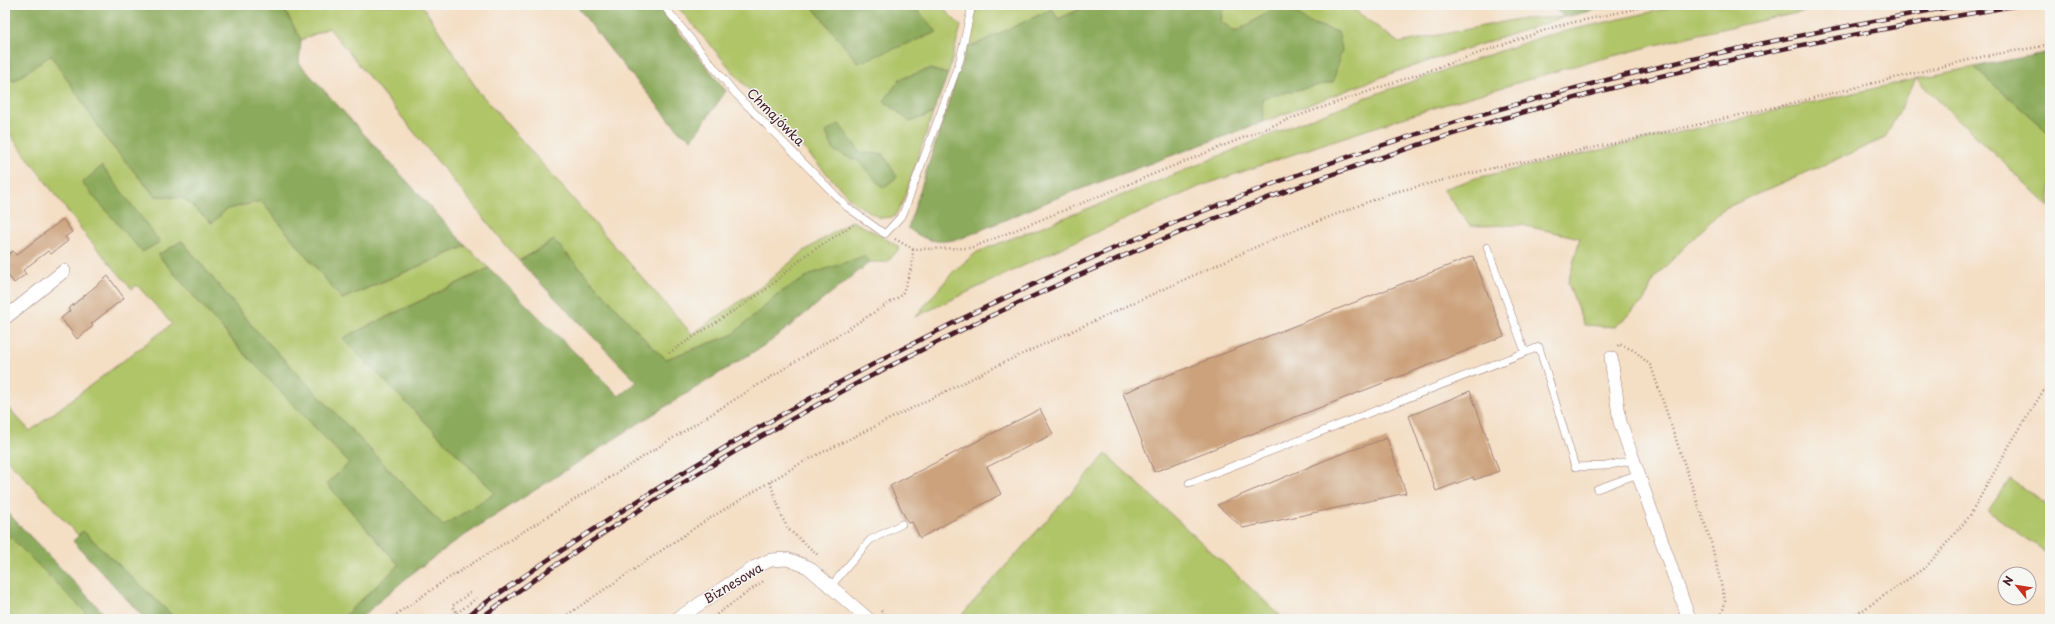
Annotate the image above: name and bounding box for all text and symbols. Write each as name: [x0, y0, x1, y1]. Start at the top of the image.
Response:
street label: Chmajówka: [743, 83, 810, 151]
street label: Biznesowa: [700, 557, 767, 608]
north arrow: [1997, 566, 2037, 606]
text: N: [1998, 572, 2018, 589]

